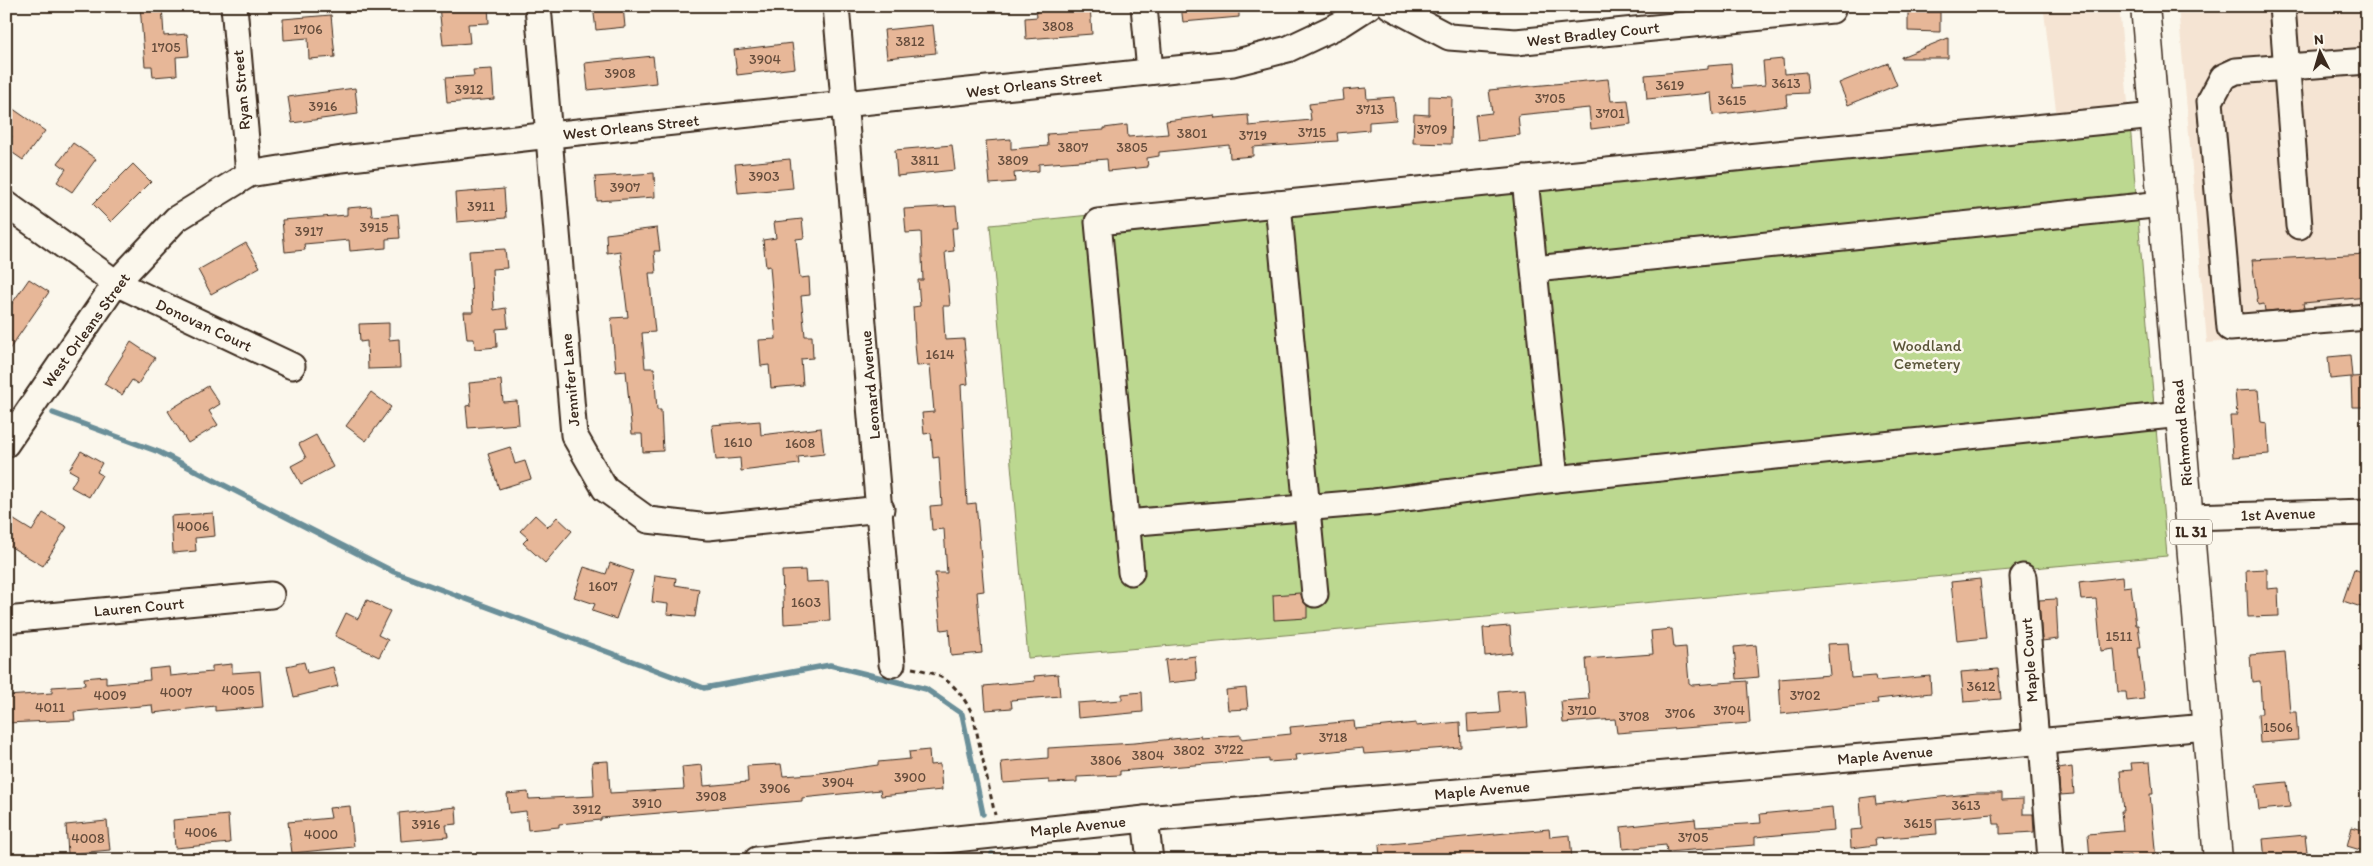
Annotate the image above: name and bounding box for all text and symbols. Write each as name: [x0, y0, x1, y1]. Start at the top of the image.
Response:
house number: 3808: [1042, 18, 1074, 35]
street label: West Bradley Court: [1526, 18, 1660, 50]
house number: 1706: [293, 21, 323, 38]
north arrow: [2296, 28, 2346, 78]
text: N: [2313, 31, 2324, 48]
house number: 3812: [895, 33, 925, 50]
house number: 1705: [151, 39, 181, 56]
street label: Ryan Street: [228, 49, 254, 131]
house number: 3904: [749, 51, 782, 68]
house number: 3908: [604, 65, 636, 82]
street label: West Orleans Street: [965, 66, 1103, 102]
house number: 3613: [1771, 75, 1801, 92]
house number: 3619: [1656, 77, 1684, 94]
house number: 3912: [455, 81, 484, 98]
house number: 3705: [1535, 90, 1565, 107]
house number: 3615: [1718, 92, 1746, 109]
house number: 3916: [309, 98, 337, 115]
house number: 3713: [1356, 101, 1385, 118]
house number: 3701: [1595, 105, 1625, 122]
street label: West Orleans Street: [562, 110, 700, 144]
house number: 3709: [1417, 121, 1447, 138]
house number: 3715: [1298, 124, 1326, 141]
house number: 3801: [1177, 125, 1208, 142]
house number: 3719: [1239, 127, 1267, 144]
house number: 3807: [1058, 139, 1088, 156]
house number: 3805: [1116, 139, 1148, 156]
house number: 3811: [911, 152, 940, 169]
house number: 3809: [997, 152, 1029, 169]
house number: 3903: [748, 168, 780, 185]
house number: 3907: [610, 179, 640, 196]
house number: 3911: [467, 198, 495, 215]
house number: 3915: [360, 219, 388, 236]
house number: 3917: [295, 223, 323, 240]
street label: West Orleans Street: [38, 269, 134, 391]
street label: Donovan Court: [153, 294, 255, 356]
street label: Leonard Avenue: [856, 329, 884, 440]
street label: Jennifer Lane: [556, 333, 584, 427]
park label: Woodland Cemetery: [1892, 336, 1962, 373]
house number: 1614: [926, 346, 955, 363]
street label: Richmond Road: [2168, 379, 2196, 487]
house number: 1610: [723, 434, 753, 451]
house number: 1608: [785, 435, 815, 452]
street label: 1st Avenue: [2240, 503, 2316, 525]
house number: 4006: [176, 518, 210, 535]
road number: IL 31: [2170, 520, 2212, 544]
house number: 1607: [588, 578, 618, 595]
street label: Lauren Court: [93, 594, 185, 620]
house number: 1603: [791, 594, 821, 611]
street label: Maple Court: [2017, 617, 2041, 703]
house number: 1511: [2106, 628, 2133, 645]
house number: 3612: [1967, 678, 1996, 695]
house number: 4005: [221, 682, 255, 699]
house number: 4007: [160, 684, 192, 701]
house number: 4009: [94, 687, 126, 704]
house number: 3702: [1790, 687, 1821, 704]
house number: 4011: [35, 699, 66, 716]
house number: 3710: [1567, 702, 1597, 719]
house number: 3704: [1713, 702, 1745, 719]
house number: 3706: [1665, 705, 1695, 722]
house number: 3708: [1619, 708, 1650, 725]
house number: 1506: [2263, 719, 2293, 736]
house number: 3718: [1319, 729, 1348, 746]
house number: 3722: [1214, 741, 1244, 758]
street label: Maple Avenue: [1836, 741, 1934, 769]
house number: 3802: [1173, 742, 1205, 759]
house number: 3804: [1132, 747, 1165, 764]
house number: 3806: [1090, 752, 1122, 769]
house number: 3900: [894, 769, 926, 786]
house number: 3904: [822, 774, 855, 791]
street label: Maple Avenue: [1433, 776, 1531, 804]
house number: 3906: [760, 780, 790, 797]
house number: 3908: [695, 788, 727, 805]
house number: 3910: [632, 795, 662, 812]
house number: 3613: [1951, 797, 1981, 814]
house number: 3912: [573, 801, 602, 818]
street label: Maple Avenue: [1029, 812, 1127, 840]
house number: 3615: [1904, 815, 1932, 832]
house number: 3916: [412, 816, 440, 833]
house number: 4006: [184, 824, 218, 841]
house number: 4000: [304, 826, 338, 843]
house number: 3705: [1678, 829, 1708, 846]
house number: 4008: [71, 830, 105, 847]

